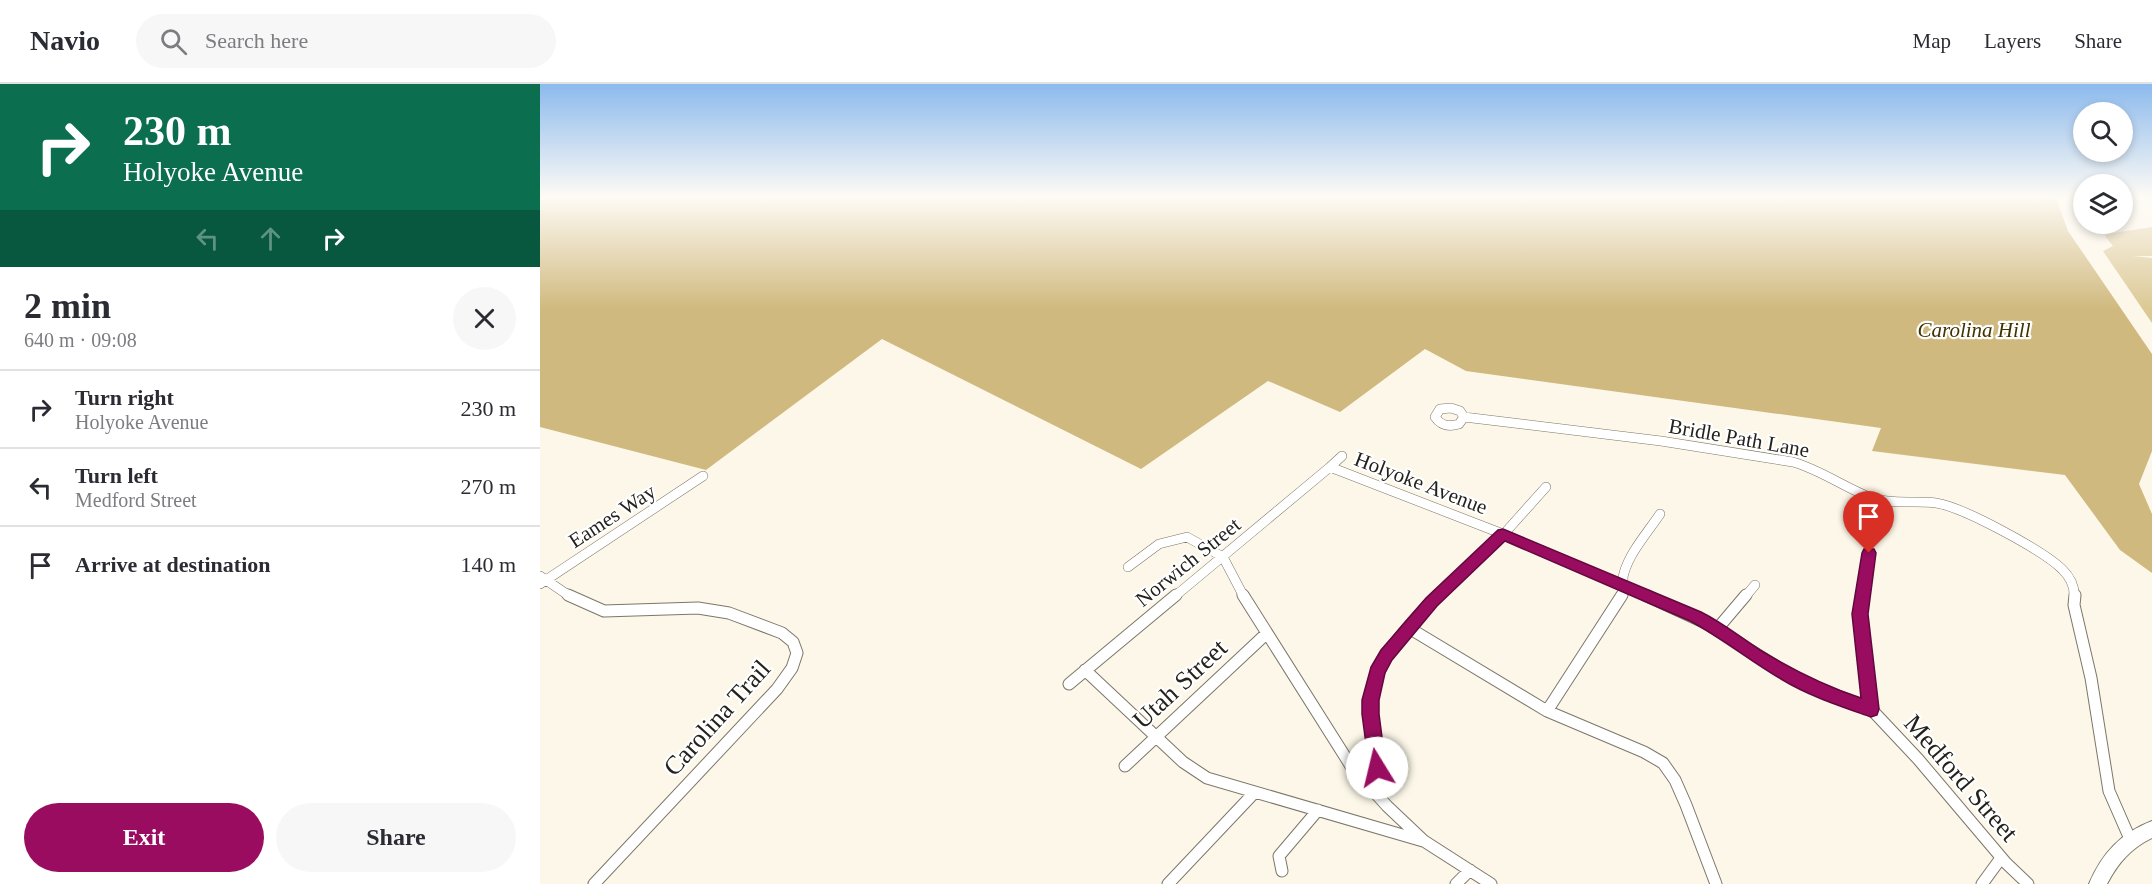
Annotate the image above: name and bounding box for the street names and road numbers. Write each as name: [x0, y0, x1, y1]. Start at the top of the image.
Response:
street label: Bridle Path Lane: [1667, 414, 1811, 462]
street label: Holyoke Avenue: [1351, 447, 1491, 519]
street label: Eames Way: [564, 479, 660, 553]
street label: Norwich Street: [1131, 512, 1245, 612]
street label: Utah Street: [1127, 633, 1233, 735]
street label: Carolina Trail: [658, 654, 776, 782]
street label: Medford Street: [1898, 709, 2024, 848]

